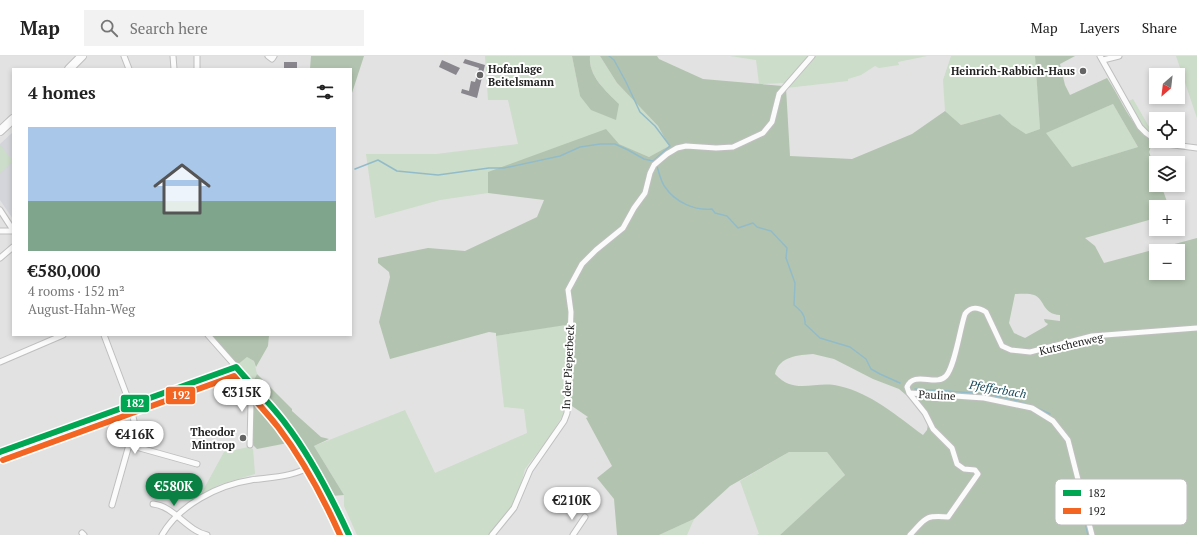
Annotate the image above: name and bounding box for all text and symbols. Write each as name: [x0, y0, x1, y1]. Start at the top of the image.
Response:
search box: [84, 10, 364, 46]
text: Map: [20, 15, 60, 40]
icon: search: [98, 17, 120, 39]
text: Search here: [130, 18, 208, 38]
text: Map: [1031, 18, 1058, 37]
text: Layers: [1080, 18, 1120, 37]
text: Share: [1142, 18, 1177, 37]
place label: Hofanlage Beitelsmann: [488, 62, 554, 89]
place label: Heinrich-Rabbich-Haus: [951, 64, 1075, 78]
marker: Heinrich-Rabbich-Haus: [1078, 66, 1088, 76]
north arrow: [1149, 68, 1185, 104]
map controls: [1149, 68, 1185, 280]
marker: Hofanlage Beitelsmann: [475, 70, 485, 80]
text: 4 homes: [28, 81, 96, 104]
icon: filters: [314, 81, 336, 103]
button: locate: [1149, 112, 1185, 148]
icon: home: [146, 153, 218, 225]
button: layers: [1149, 156, 1185, 192]
button: +: [1149, 200, 1185, 236]
button: −: [1149, 244, 1185, 280]
text: €580,000: [28, 259, 100, 282]
text: 4 rooms · 152 m²: [28, 282, 125, 300]
text: August-Hahn-Weg: [28, 300, 135, 318]
street label: In der Pieperbeck: [559, 324, 577, 410]
street label: Kutschenweg: [1038, 330, 1105, 358]
water label: Pfefferbach: [967, 376, 1028, 401]
pin: €315K: [214, 379, 270, 413]
text: €315K: [223, 383, 261, 401]
line badge: 192: [165, 386, 196, 405]
street label: Pauline: [918, 387, 956, 403]
text: 192: [172, 388, 190, 402]
line badge: 182: [120, 394, 150, 413]
text: 182: [126, 396, 144, 410]
pin: €416K: [107, 421, 163, 455]
text: €416K: [116, 425, 154, 443]
place label: Theodor Mintrop: [190, 425, 235, 452]
marker: Theodor Mintrop: [238, 433, 248, 443]
pin: €580K: [146, 473, 202, 507]
text: €580K: [155, 477, 193, 495]
legend: [1055, 479, 1187, 525]
text: 182: [1088, 486, 1106, 500]
pin: €210K: [544, 487, 600, 521]
text: €210K: [553, 491, 591, 509]
text: 192: [1088, 504, 1106, 518]

